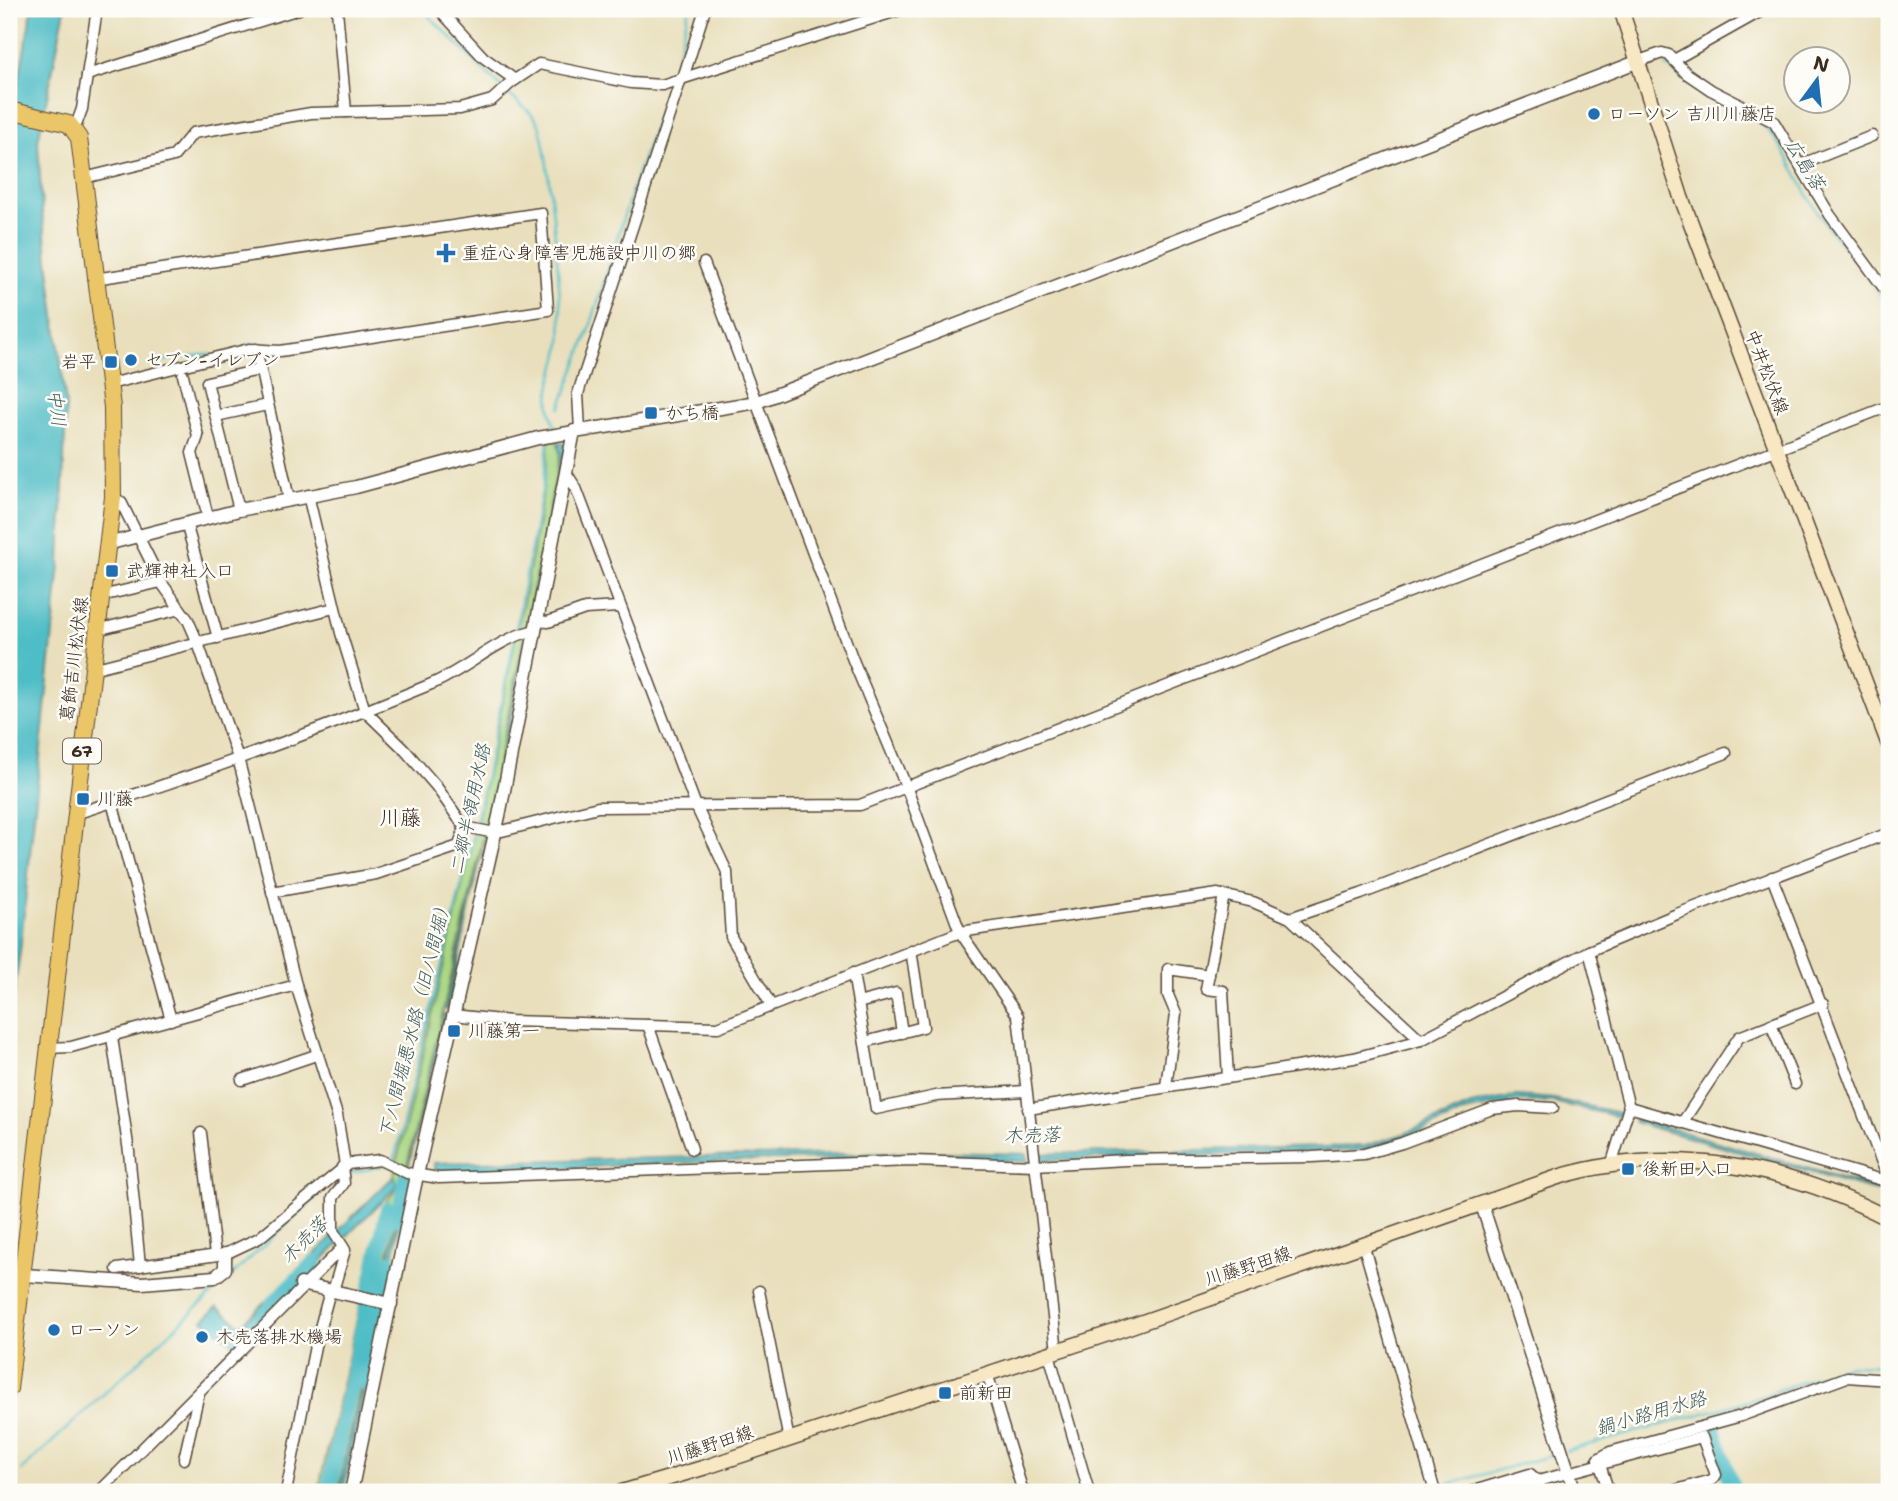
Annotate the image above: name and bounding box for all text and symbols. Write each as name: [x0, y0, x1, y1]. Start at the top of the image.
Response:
north arrow: [1783, 46, 1853, 116]
text: N: [1811, 50, 1832, 78]
place label: ローソン 吉川川藤店: [1608, 102, 1776, 126]
marker: ローソン 吉川川藤店: [1586, 106, 1602, 122]
water label: 広島落: [1779, 133, 1832, 196]
place label: 重症心身障害児施設中川の郷: [462, 241, 696, 265]
marker: 重症心身障害児施設中川の郷: [436, 243, 456, 263]
street label: 中井松伏線: [1740, 326, 1794, 418]
place label: セブン-イレブン: [145, 348, 280, 372]
place label: 岩平: [61, 350, 97, 374]
marker: セブン-イレブン: [123, 352, 139, 368]
marker: 岩平: [103, 354, 119, 370]
water label: 中川: [42, 388, 72, 428]
place label: かち橋: [665, 401, 719, 425]
marker: かち橋: [643, 405, 659, 421]
place label: 武輝神社入口: [126, 559, 234, 583]
marker: 武輝神社入口: [104, 563, 120, 579]
street label: 葛飾吉川松伏線: [54, 595, 94, 723]
road number: 67: [63, 738, 101, 764]
water label: 二郷半領用水路: [444, 740, 496, 877]
place label: 川藤: [97, 787, 133, 811]
marker: 川藤: [75, 791, 91, 807]
district label: 川藤: [379, 804, 421, 832]
water label: 下八間堀悪水路（旧八間堀）: [373, 895, 457, 1141]
place label: 川藤第一: [468, 1019, 540, 1043]
marker: 川藤第一: [446, 1023, 462, 1039]
water label: 木売落: [1003, 1122, 1063, 1148]
place label: 後新田入口: [1642, 1157, 1732, 1181]
marker: 後新田入口: [1620, 1161, 1636, 1177]
water label: 木売落: [275, 1210, 334, 1269]
street label: 川藤野田線: [1201, 1241, 1295, 1291]
place label: ローソン: [68, 1318, 140, 1342]
marker: ローソン: [46, 1322, 62, 1338]
place label: 木売落排水機場: [216, 1325, 342, 1349]
marker: 木売落排水機場: [194, 1329, 210, 1345]
place label: 前新田: [959, 1381, 1013, 1405]
marker: 前新田: [937, 1385, 953, 1401]
water label: 鍋小路用水路: [1593, 1385, 1710, 1441]
street label: 川藤野田線: [663, 1420, 757, 1470]

